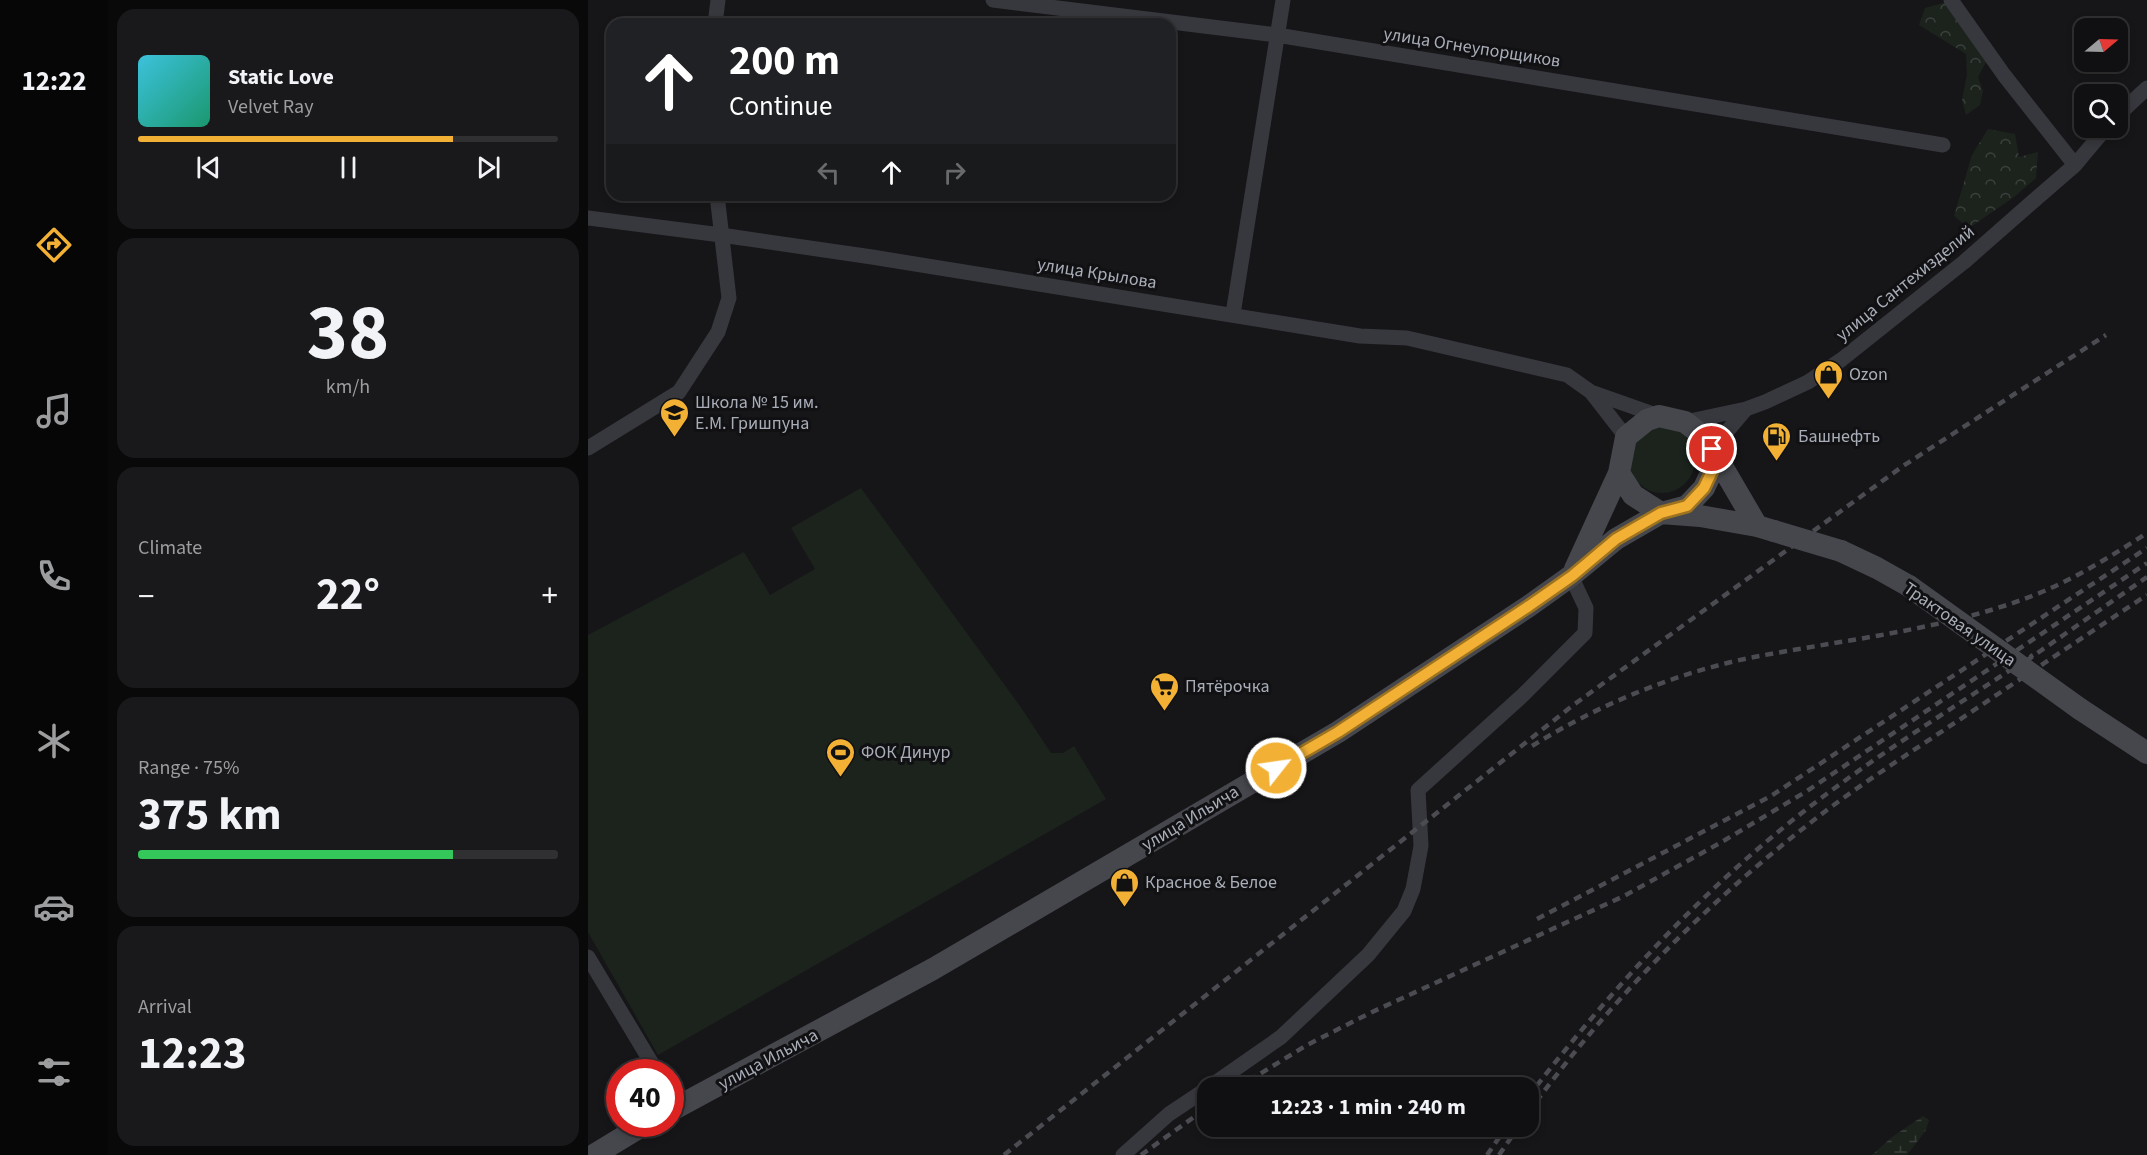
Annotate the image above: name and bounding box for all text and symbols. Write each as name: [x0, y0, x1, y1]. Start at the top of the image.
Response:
north arrow: [2074, 18, 2128, 72]
map controls: [2074, 18, 2128, 138]
street label: улица Огнеупорщиков: [1382, 21, 1562, 74]
text: 200 m: [729, 31, 840, 91]
icon: ahead: [630, 42, 708, 120]
text: Static Love: [228, 61, 334, 93]
text: 12:22: [21, 62, 87, 101]
button: search: [2074, 84, 2128, 138]
text: Continue: [729, 87, 832, 126]
text: Velvet Ray: [228, 93, 314, 121]
icon: previous: [192, 151, 225, 184]
icon: pause: [332, 151, 365, 184]
icon: next: [472, 151, 505, 184]
icon: left: [812, 156, 845, 189]
icon: ahead: [875, 156, 908, 189]
icon: right: [938, 156, 971, 189]
street label: улица Сантехизделий: [1831, 220, 1980, 347]
icon: directions: [33, 224, 75, 266]
street label: улица Крылова: [1035, 252, 1159, 295]
text: 38: [307, 278, 389, 389]
shop icon: Ozon: [1812, 358, 1844, 400]
place label: Ozon: [1849, 362, 1888, 387]
text: km/h: [326, 373, 370, 401]
icon: music: [33, 390, 75, 432]
place label: Школа № 15 им. Е.М. Гришпуна: [695, 390, 819, 436]
school or university icon: Школа № 15 им. Е.М. Гришпуна: [658, 396, 690, 438]
fuel station icon: Башнефть: [1761, 420, 1793, 462]
pin: [1686, 423, 1737, 474]
place label: Башнефть: [1798, 424, 1880, 449]
icon: arrive: [1695, 432, 1728, 465]
text: Climate: [138, 534, 202, 562]
icon: phone: [33, 555, 75, 597]
text: 22°: [316, 563, 380, 627]
text: −: [138, 573, 154, 620]
text: +: [542, 573, 558, 620]
street label: Трактовая улица: [1898, 576, 2021, 673]
supermarket icon: Пятёрочка: [1148, 670, 1180, 712]
place label: Пятёрочка: [1185, 674, 1270, 699]
icon: climate: [33, 720, 75, 762]
sports icon: ФОК Динур: [824, 736, 856, 778]
position arrow: [1244, 736, 1308, 800]
place label: ФОК Динур: [861, 740, 950, 765]
text: Range · 75%: [138, 754, 239, 782]
street label: улица Ильича: [1137, 780, 1244, 857]
text: 375 km: [138, 783, 282, 847]
shop icon: Красное & Белое: [1108, 866, 1140, 908]
place label: Красное & Белое: [1145, 870, 1277, 895]
icon: car: [33, 886, 75, 928]
text: Arrival: [138, 993, 192, 1021]
text: 12:23: [138, 1022, 247, 1086]
street label: улица Ильича: [714, 1023, 822, 1096]
icon: filters: [33, 1051, 75, 1093]
speed limit sign: 40: [606, 1059, 684, 1137]
text: 12:23 · 1 min · 240 m: [1270, 1091, 1466, 1123]

